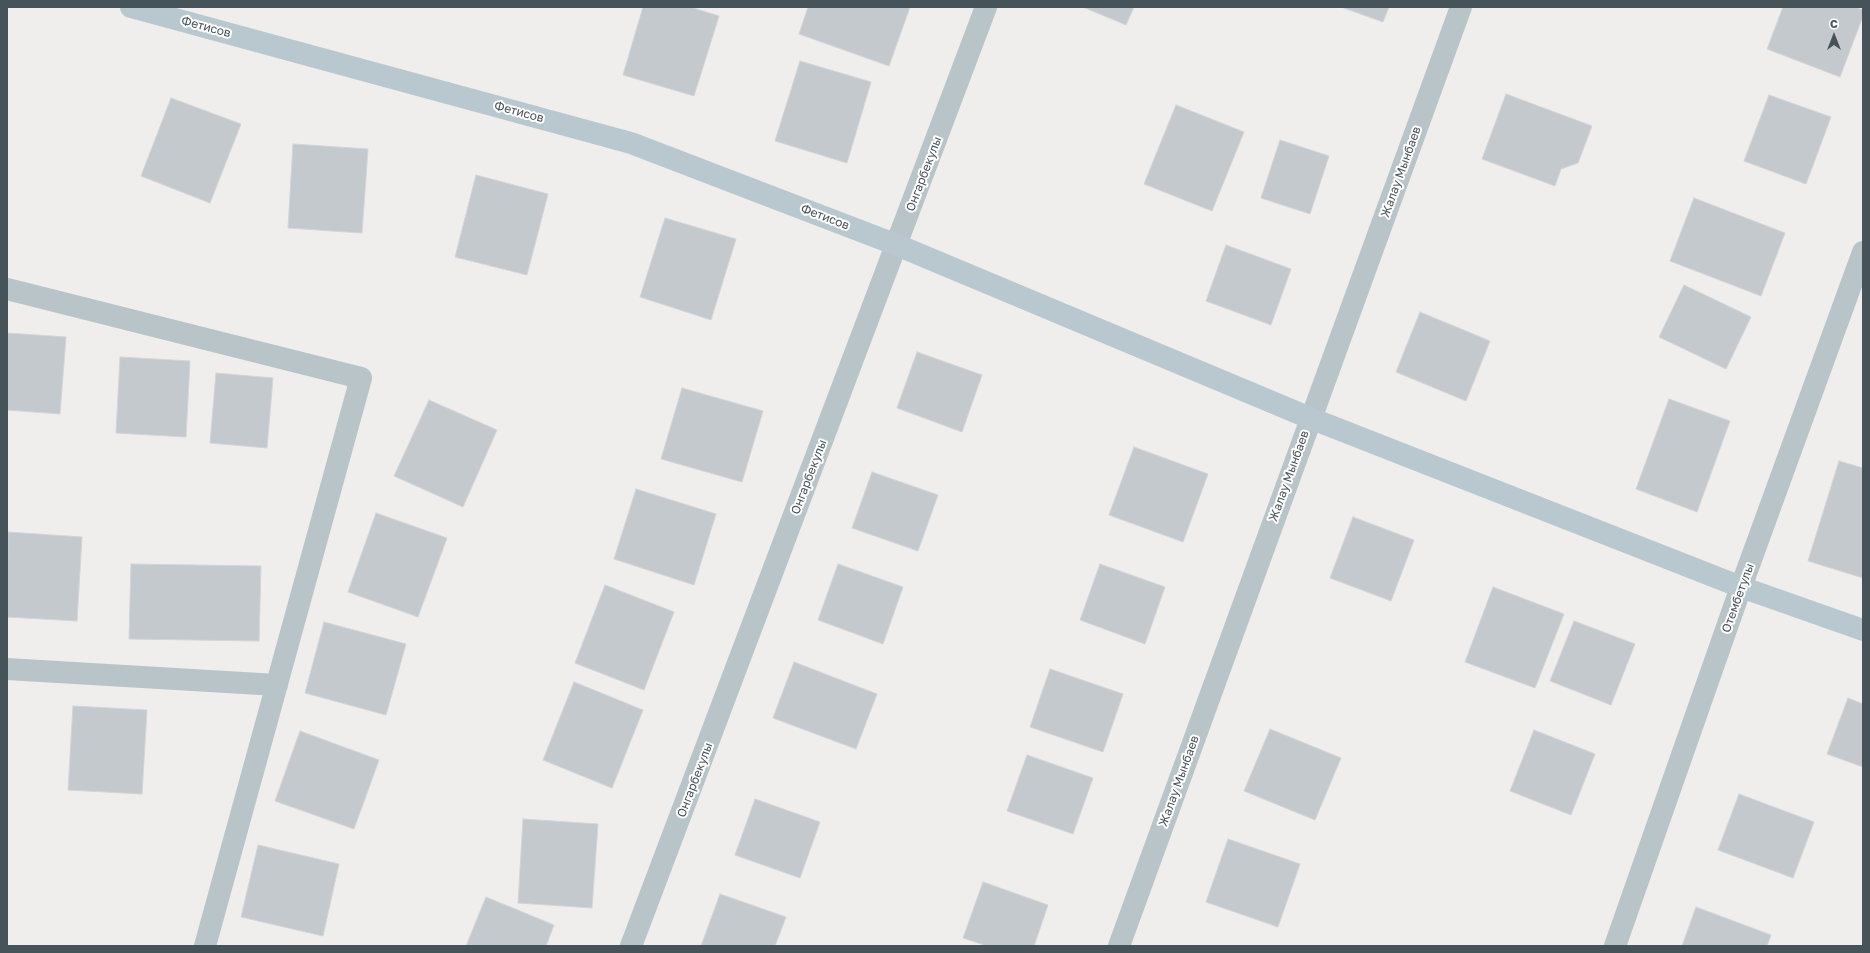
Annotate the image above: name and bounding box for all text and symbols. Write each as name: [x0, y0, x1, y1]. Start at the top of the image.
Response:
street label: Фетисов: [180, 13, 232, 41]
north arrow: [1814, 16, 1854, 56]
text: С: [1830, 17, 1838, 30]
street label: Фетисов: [493, 98, 545, 126]
street label: Жалау Мынбаев: [1378, 125, 1424, 219]
street label: Онгарбекулы: [903, 135, 945, 213]
street label: Фетисов: [799, 201, 851, 233]
street label: Жалау Мынбаев: [1266, 429, 1312, 523]
street label: Онгарбекулы: [788, 438, 830, 516]
street label: Отембетулы: [1719, 561, 1757, 635]
street label: Жалау Мынбаев: [1156, 734, 1202, 828]
street label: Онгарбекулы: [674, 741, 716, 819]

